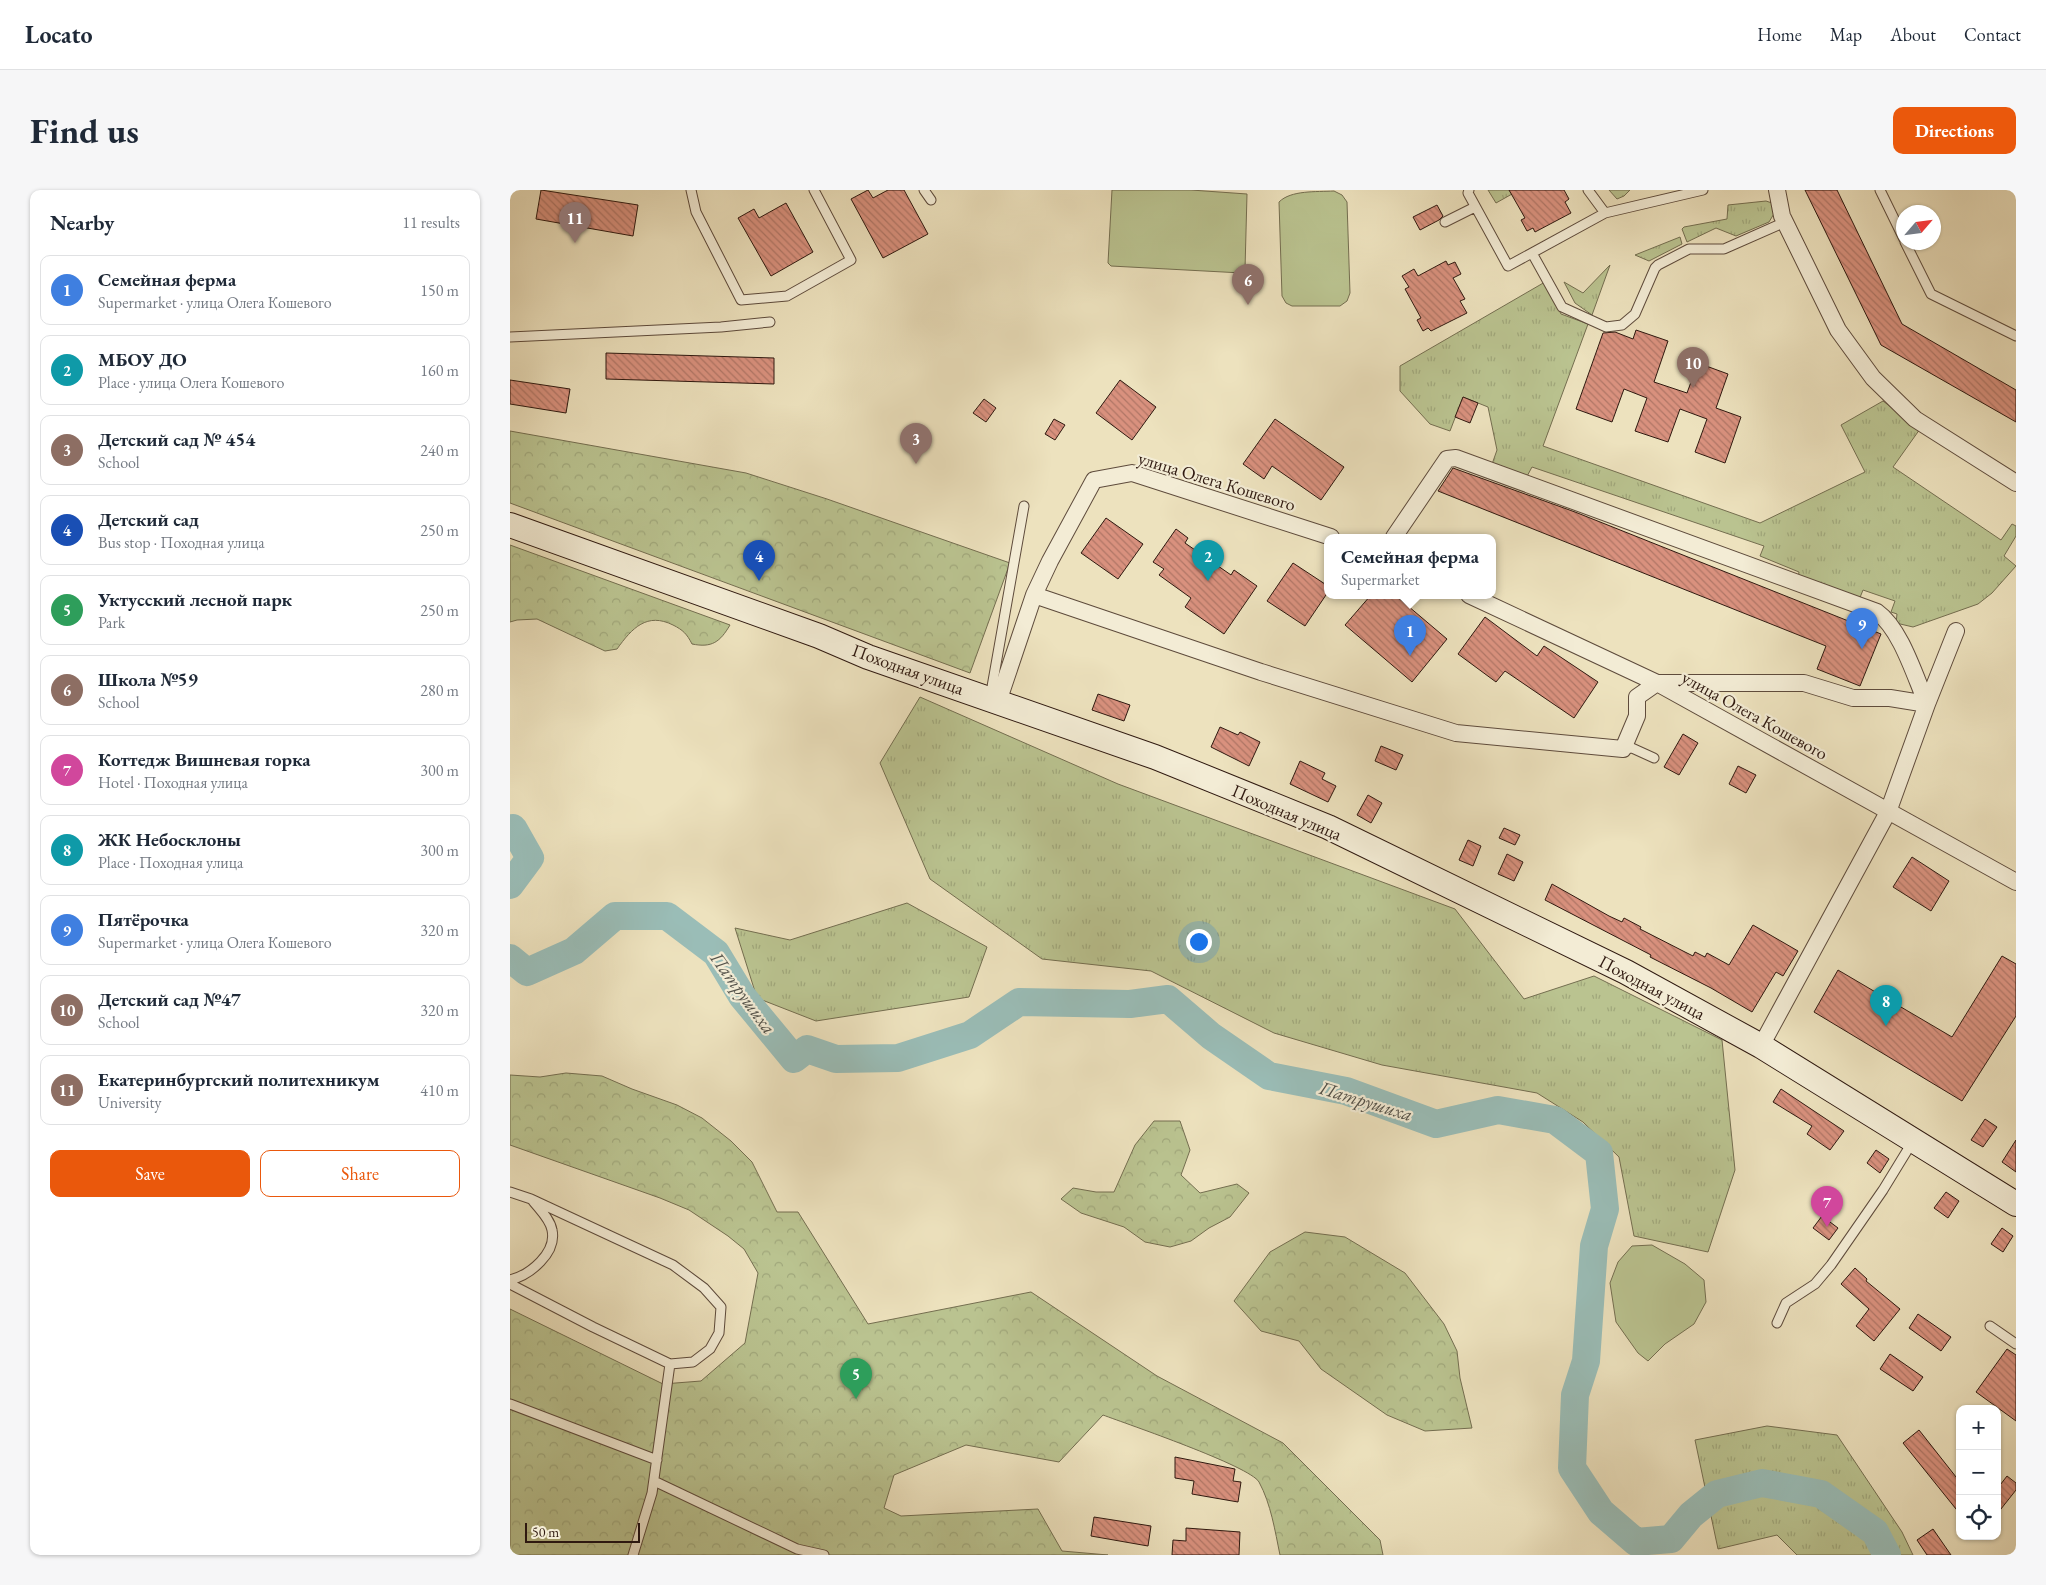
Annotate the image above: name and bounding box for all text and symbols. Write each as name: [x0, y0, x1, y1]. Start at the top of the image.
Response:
text: Locato: [25, 19, 93, 50]
text: Home: [1757, 23, 1802, 46]
text: Map: [1830, 23, 1862, 46]
text: About: [1890, 23, 1936, 46]
text: Contact: [1964, 23, 2021, 46]
button: Directions: [1893, 107, 2016, 154]
text: Find us: [30, 108, 139, 153]
pin: 11: [559, 202, 591, 243]
north arrow: [1896, 205, 1941, 250]
text: Nearby: [50, 209, 114, 236]
text: 11 results: [402, 212, 460, 233]
pin: 6: [1232, 264, 1264, 305]
text: Семейная ферма: [98, 267, 236, 292]
text: 1: [63, 280, 71, 301]
text: 150 m: [420, 280, 459, 301]
text: Supermarket · улица Олега Кошевого: [98, 292, 332, 313]
text: МБОУ ДО: [98, 347, 187, 372]
pin: 10: [1677, 347, 1709, 388]
text: 2: [63, 360, 71, 381]
text: 160 m: [420, 360, 459, 381]
text: Place · улица Олега Кошевого: [98, 372, 284, 393]
pin: 3: [900, 423, 932, 464]
text: Детский сад № 454: [98, 427, 255, 452]
text: 3: [63, 440, 71, 461]
text: 240 m: [420, 440, 459, 461]
street label: улица Олега Кошевого: [1135, 446, 1299, 516]
text: School: [98, 452, 140, 473]
text: Детский сад: [98, 507, 199, 532]
text: 4: [63, 520, 71, 541]
text: 250 m: [420, 520, 459, 541]
text: Bus stop · Походная улица: [98, 532, 265, 553]
popup: [1324, 534, 1496, 599]
pin: 4: [743, 540, 775, 581]
pin: 2: [1192, 540, 1224, 581]
text: Семейная ферма: [1341, 544, 1479, 569]
text: Supermarket: [1341, 569, 1420, 590]
text: Уктусский лесной парк: [98, 587, 292, 612]
text: 5: [63, 600, 71, 621]
text: 250 m: [420, 600, 459, 621]
pin: 9: [1846, 608, 1878, 649]
text: Park: [98, 612, 125, 633]
pin: 1: [1394, 615, 1426, 656]
street label: Походная улица: [849, 638, 968, 700]
street label: улица Олега Кошевого: [1678, 665, 1832, 765]
text: Школа №59: [98, 667, 198, 692]
text: 6: [63, 680, 71, 701]
text: 280 m: [420, 680, 459, 701]
text: School: [98, 692, 140, 713]
text: Коттедж Вишневая горка: [98, 747, 311, 772]
text: 7: [63, 760, 71, 781]
text: 300 m: [420, 760, 459, 781]
text: Hotel · Походная улица: [98, 772, 248, 793]
street label: Походная улица: [1228, 778, 1346, 846]
text: ЖК Небосклоны: [98, 827, 241, 852]
text: 8: [63, 840, 71, 861]
text: 300 m: [420, 840, 459, 861]
text: Place · Походная улица: [98, 852, 243, 873]
text: Пятёрочка: [98, 907, 189, 932]
text: 9: [63, 920, 71, 941]
text: 320 m: [420, 920, 459, 941]
your location: [1186, 929, 1212, 955]
text: Supermarket · улица Олега Кошевого: [98, 932, 332, 953]
water label: Патрушиха: [704, 946, 781, 1039]
street label: Походная улица: [1595, 949, 1710, 1025]
pin: 8: [1870, 985, 1902, 1026]
text: Детский сад №47: [98, 987, 241, 1012]
text: 10: [59, 1000, 75, 1021]
text: 320 m: [420, 1000, 459, 1021]
text: School: [98, 1012, 140, 1033]
text: Екатеринбургский политехникум: [98, 1067, 380, 1092]
water label: Патрушиха: [1315, 1075, 1416, 1127]
text: 11: [59, 1080, 75, 1101]
text: 410 m: [420, 1080, 459, 1101]
text: University: [98, 1092, 162, 1113]
button: Save: [50, 1150, 250, 1197]
button: Share: [260, 1150, 460, 1197]
pin: 7: [1811, 1186, 1843, 1227]
pin: 5: [840, 1358, 872, 1399]
map controls: [1956, 1405, 2001, 1540]
button: +: [1956, 1405, 2001, 1450]
button: −: [1956, 1450, 2001, 1495]
button: locate: [1956, 1495, 2001, 1540]
scale bar: [525, 1520, 640, 1543]
text: 50 m: [532, 1523, 559, 1541]

